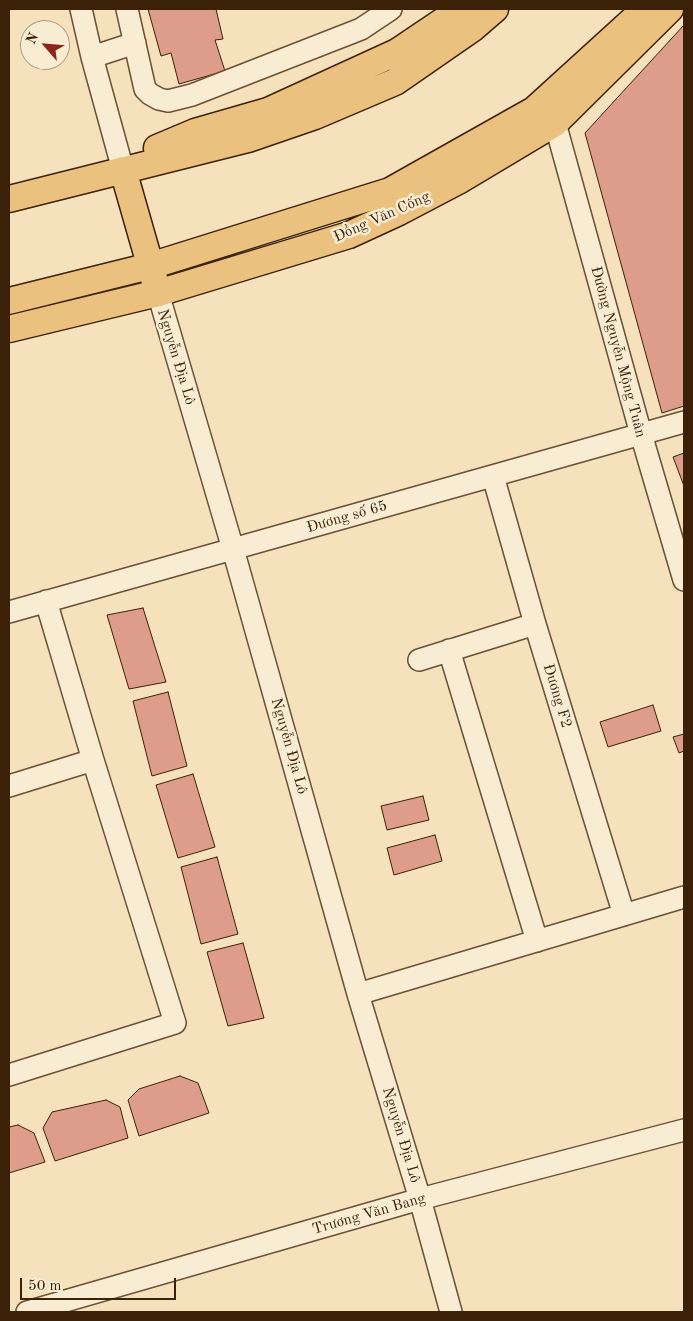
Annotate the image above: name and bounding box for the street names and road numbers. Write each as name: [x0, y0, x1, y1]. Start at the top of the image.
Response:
street label: Đồng Văn Cống: [331, 188, 433, 246]
street label: Đường Nguyễn Mộng Tuân: [586, 264, 650, 440]
street label: Nguyễn Địa Lô: [153, 307, 199, 407]
street label: Đương số 65: [305, 497, 389, 537]
street label: Đương F2: [539, 662, 575, 730]
street label: Nguyễn Địa Lô: [267, 696, 311, 796]
street label: Nguyễn Địa Lô: [378, 1085, 424, 1185]
street label: Trương Văn Bang: [310, 1189, 428, 1239]

